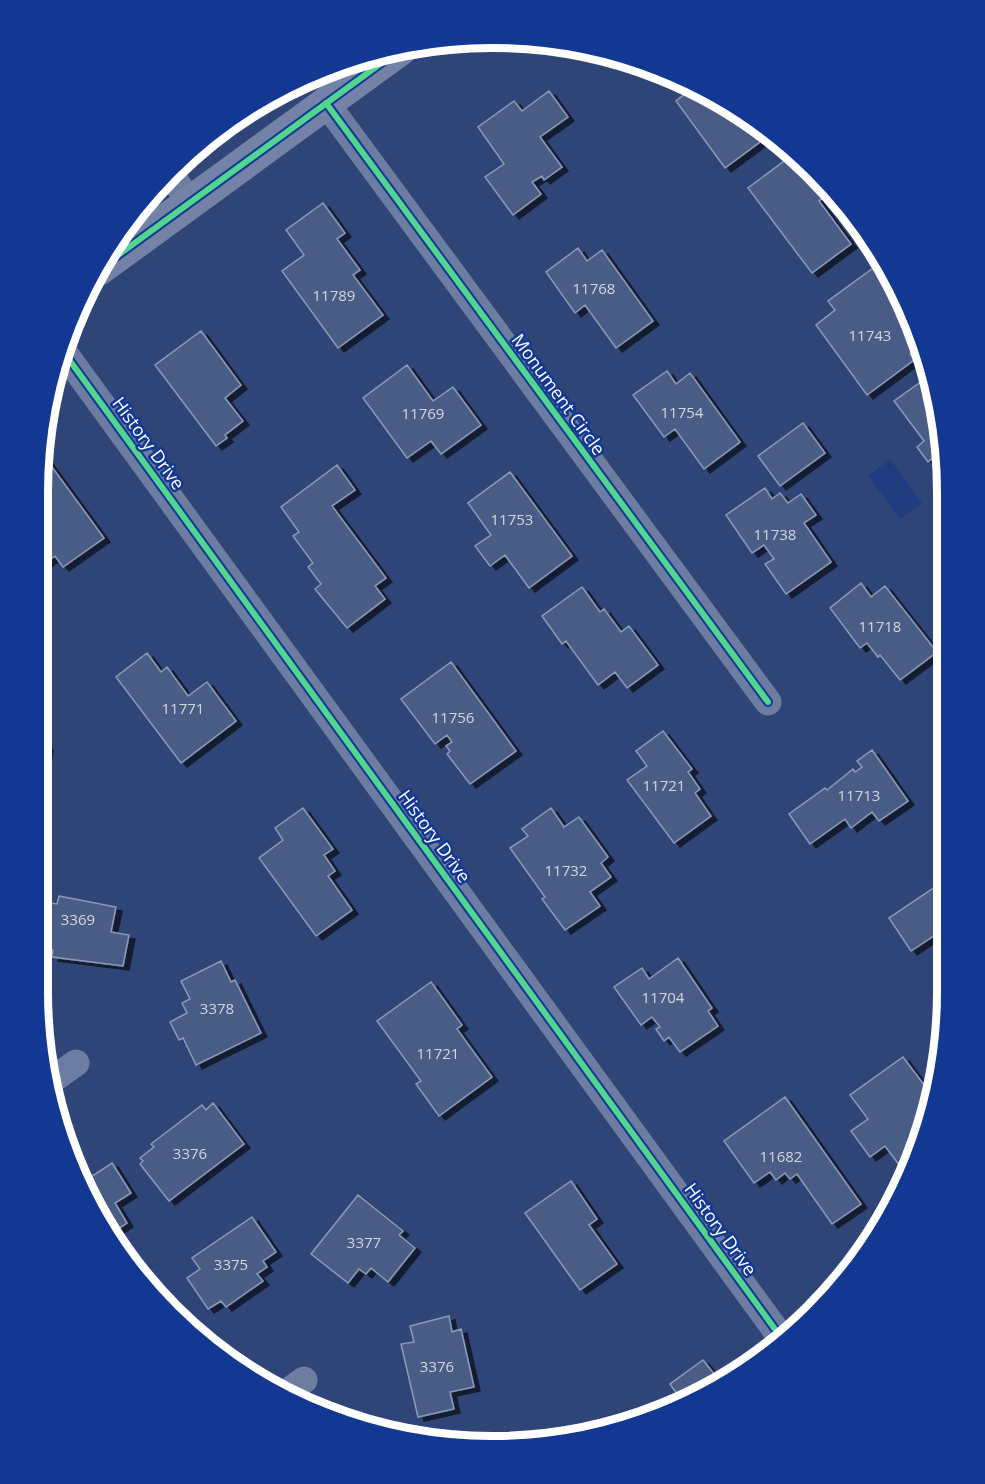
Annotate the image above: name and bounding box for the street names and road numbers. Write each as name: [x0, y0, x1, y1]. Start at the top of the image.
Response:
street label: Monument Circle: [507, 328, 611, 460]
street label: History Drive: [107, 392, 191, 494]
street label: History Drive: [393, 785, 477, 887]
street label: History Drive: [679, 1178, 763, 1280]

